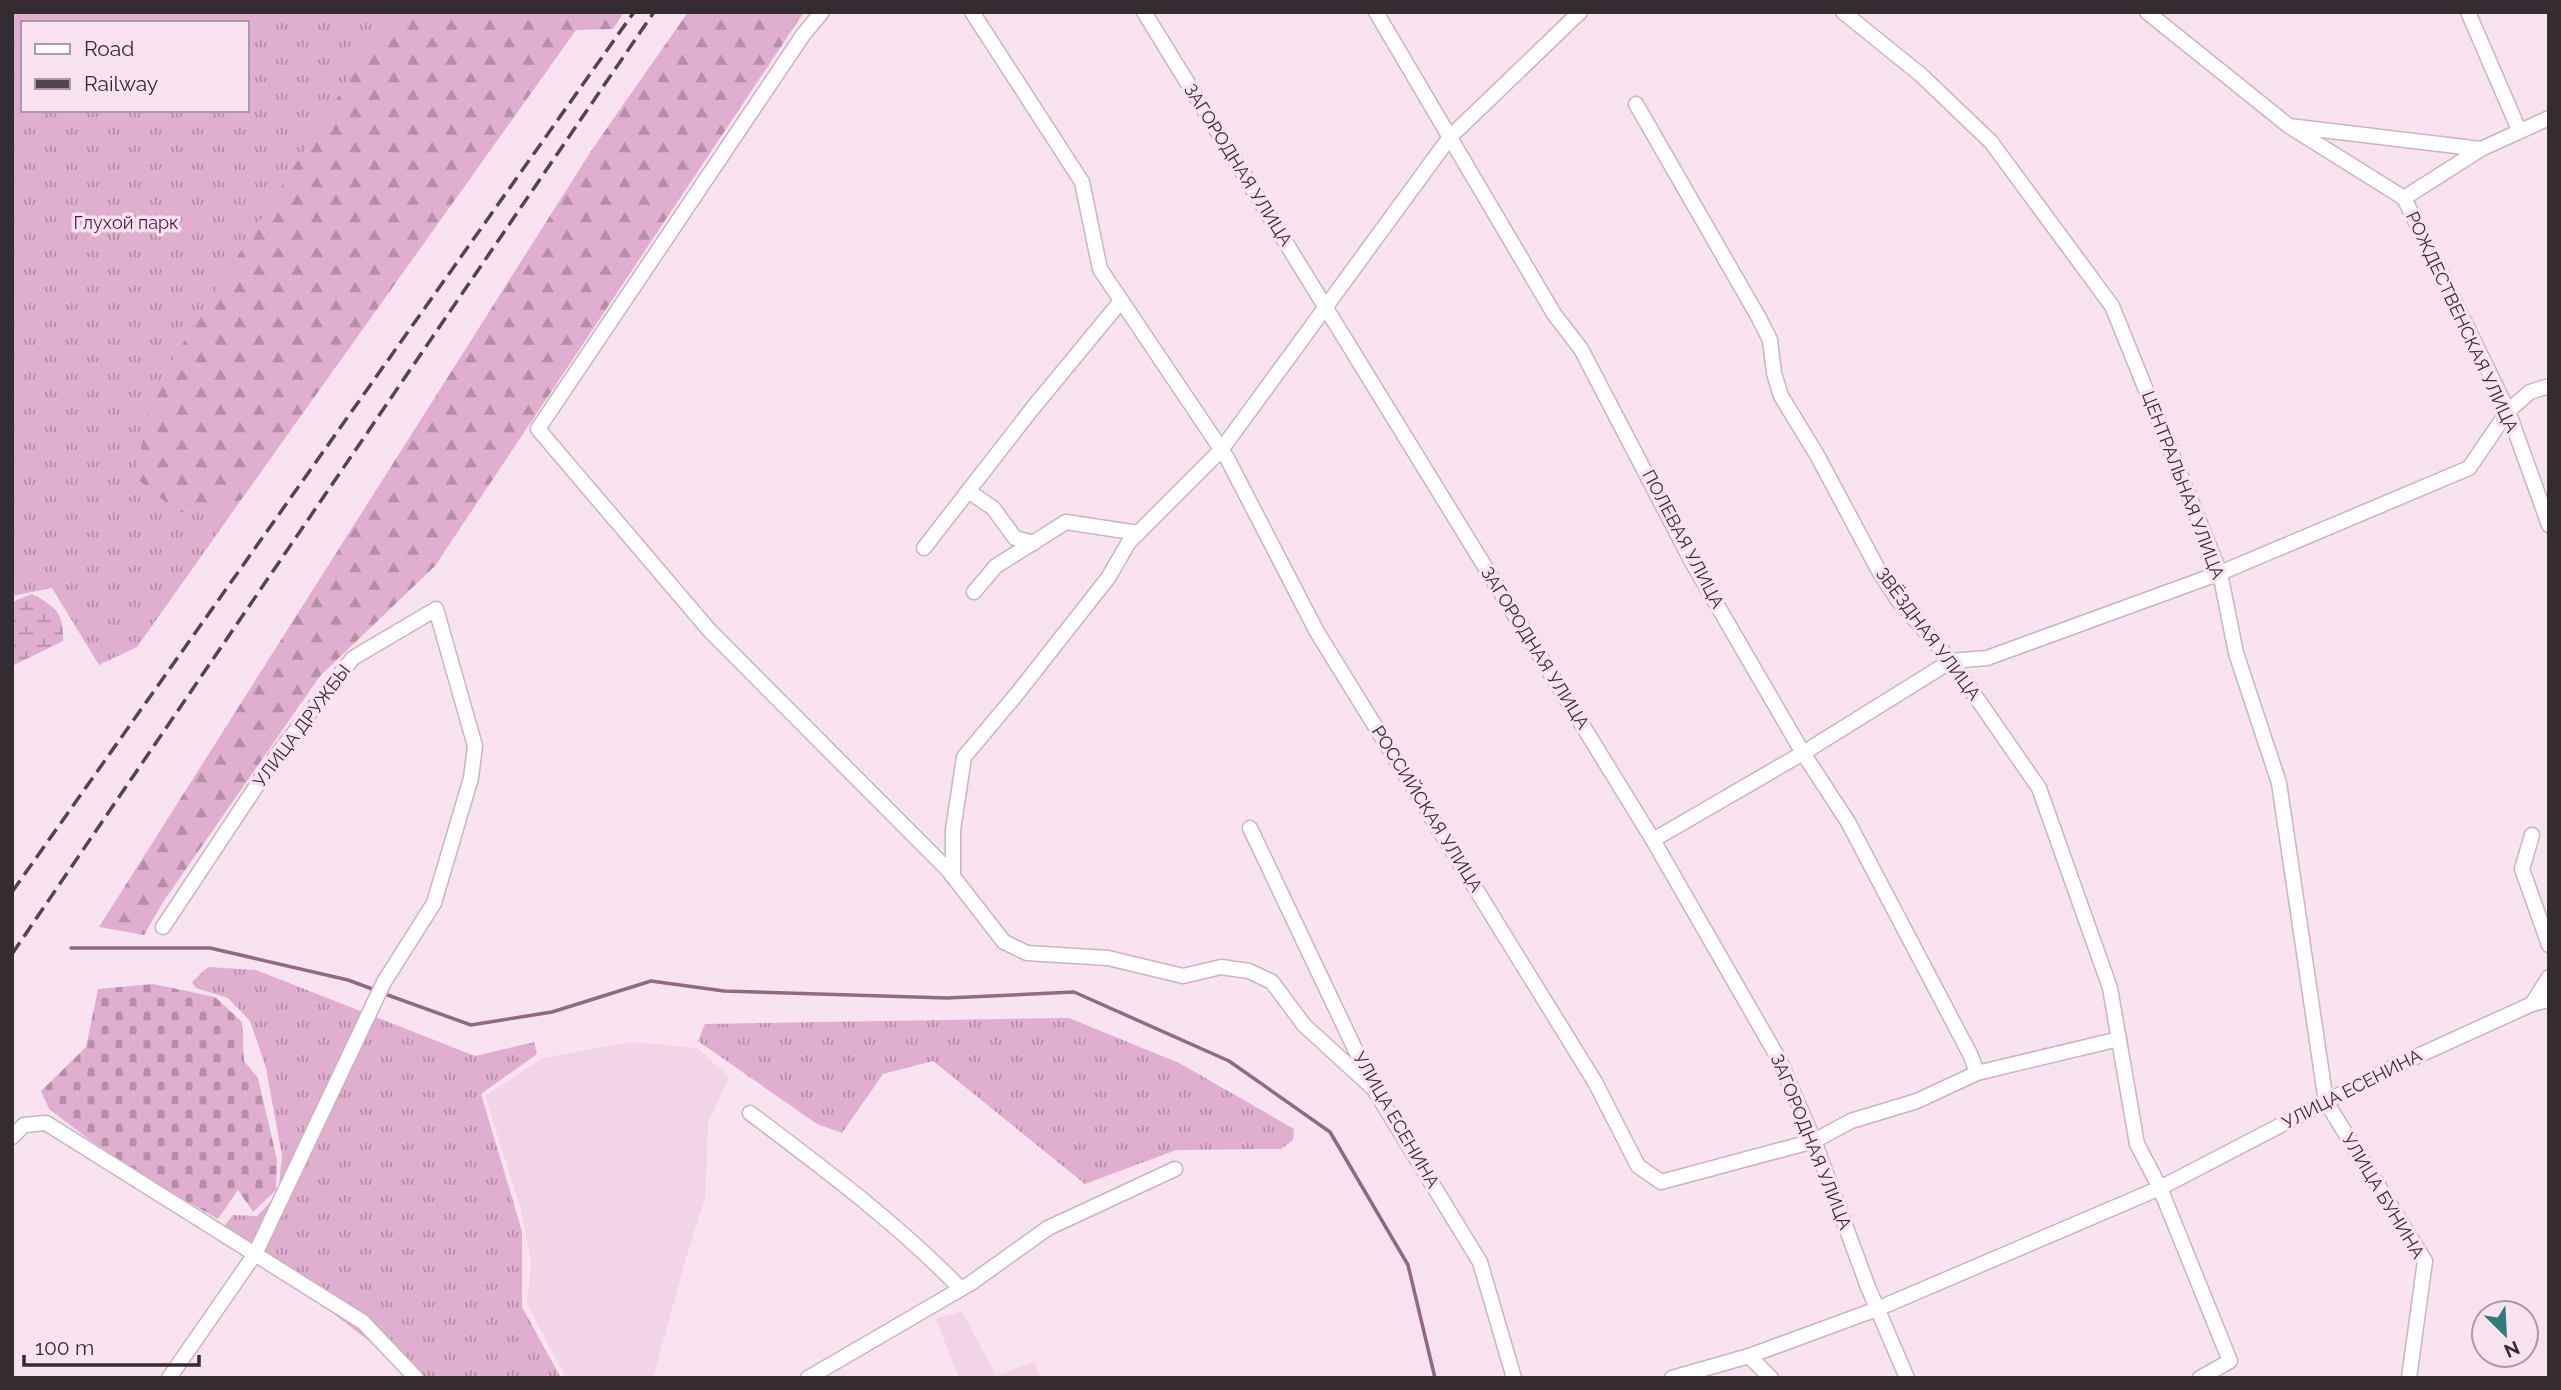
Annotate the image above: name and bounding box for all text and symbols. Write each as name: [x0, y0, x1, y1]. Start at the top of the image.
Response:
legend: [21, 21, 248, 112]
text: Road: [84, 36, 134, 61]
text: Railway: [84, 71, 158, 96]
street label: ЗАГОРОДНАЯ УЛИЦА: [1180, 80, 1297, 250]
street label: РОЖДЕСТВЕНСКАЯ УЛИЦА: [2402, 208, 2523, 436]
park label: Глухой парк: [74, 212, 178, 233]
street label: ЦЕНТРАЛЬНАЯ УЛИЦА: [2138, 388, 2229, 582]
street label: ПОЛЕВАЯ УЛИЦА: [1638, 466, 1729, 611]
street label: ЗАГОРОДНАЯ УЛИЦА: [1477, 563, 1594, 733]
street label: ЗВЁЗДНАЯ УЛИЦА: [1872, 563, 1985, 704]
street label: УЛИЦА ДРУЖБЫ: [249, 660, 354, 791]
street label: РОССИЙСКАЯ УЛИЦА: [1368, 722, 1487, 896]
street label: УЛИЦА ЕСЕНИНА: [2279, 1044, 2425, 1133]
street label: УЛИЦА ЕСЕНИНА: [1349, 1048, 1444, 1192]
street label: ЗАГОРОДНАЯ УЛИЦА: [1767, 1051, 1856, 1233]
street label: УЛИЦА БУНИНА: [2338, 1129, 2429, 1262]
north arrow: [2470, 1299, 2540, 1369]
scale bar: [24, 1324, 200, 1368]
text: 100 m: [35, 1335, 94, 1360]
text: N: [2501, 1337, 2523, 1363]

